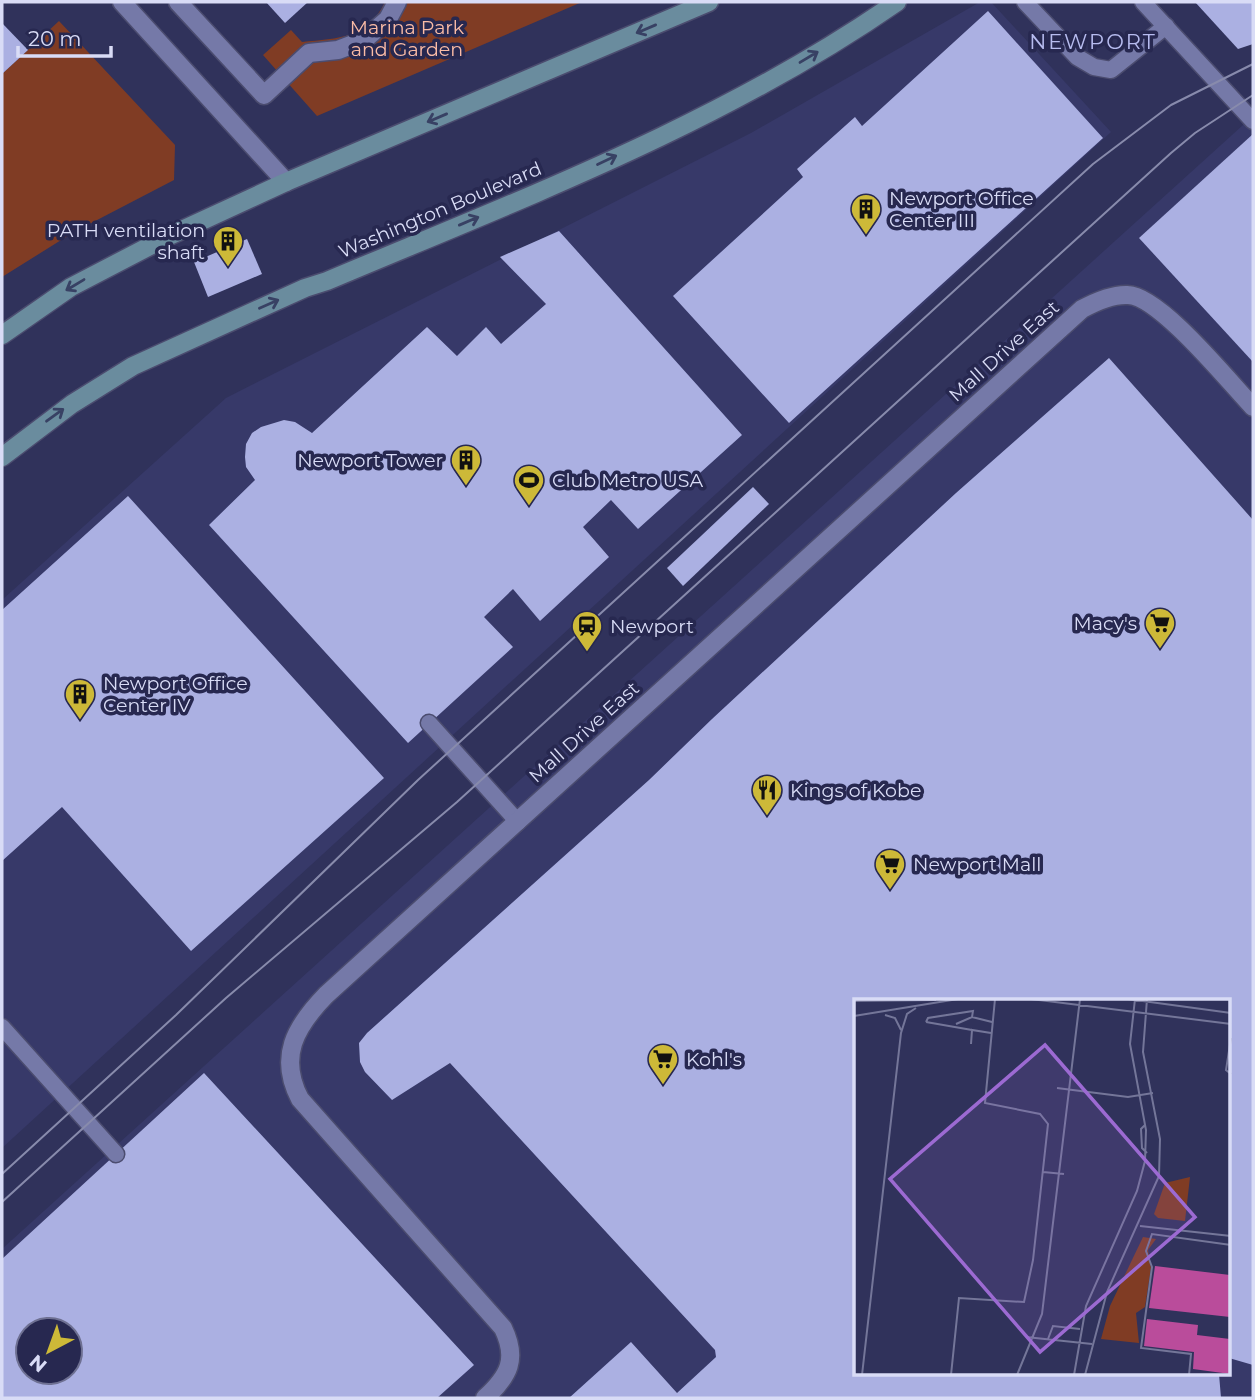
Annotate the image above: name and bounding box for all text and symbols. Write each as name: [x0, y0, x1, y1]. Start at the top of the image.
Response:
scale bar: [18, 14, 110, 58]
park label: Marina Park and Garden: [350, 16, 465, 61]
one-way arrow: [636, 23, 657, 36]
text: 20 m: [28, 26, 82, 51]
district label: NEWPORT: [1029, 29, 1157, 54]
one-way arrow: [799, 49, 819, 63]
one-way arrow: [426, 112, 448, 125]
one-way arrow: [596, 153, 617, 167]
street label: Washington Boulevard: [335, 157, 545, 263]
place label: Newport Office Center III: [889, 187, 1034, 232]
building icon: Newport Office Center III: [849, 192, 883, 236]
one-way arrow: [458, 214, 479, 227]
place label: PATH ventilation shaft: [47, 219, 205, 264]
building icon: PATH ventilation shaft: [211, 224, 245, 268]
one-way arrow: [65, 278, 85, 292]
street label: Mall Drive East: [944, 295, 1064, 406]
one-way arrow: [257, 297, 279, 310]
one-way arrow: [45, 408, 64, 422]
building icon: Newport Tower: [449, 443, 483, 487]
place label: Newport Tower: [297, 449, 443, 472]
sports icon: Club Metro USA: [512, 463, 546, 507]
place label: Club Metro USA: [552, 469, 704, 492]
supermarket icon: Macy's: [1143, 606, 1177, 650]
station icon: Newport: [570, 609, 604, 653]
place label: Macy's: [1074, 612, 1137, 635]
place label: Newport: [610, 615, 694, 638]
place label: Newport Office Center IV: [103, 672, 248, 717]
street label: Mall Drive East: [524, 676, 644, 787]
building icon: Newport Office Center IV: [63, 677, 97, 721]
restaurant icon: Kings of Kobe: [750, 773, 784, 817]
place label: Kings of Kobe: [790, 779, 921, 802]
supermarket icon: Newport Mall: [873, 847, 907, 891]
place label: Newport Mall: [913, 853, 1041, 876]
inset map: [854, 999, 1230, 1376]
supermarket icon: Kohl's: [646, 1042, 680, 1086]
place label: Kohl's: [686, 1048, 742, 1071]
north arrow: [14, 1316, 84, 1386]
text: N: [25, 1350, 52, 1377]

